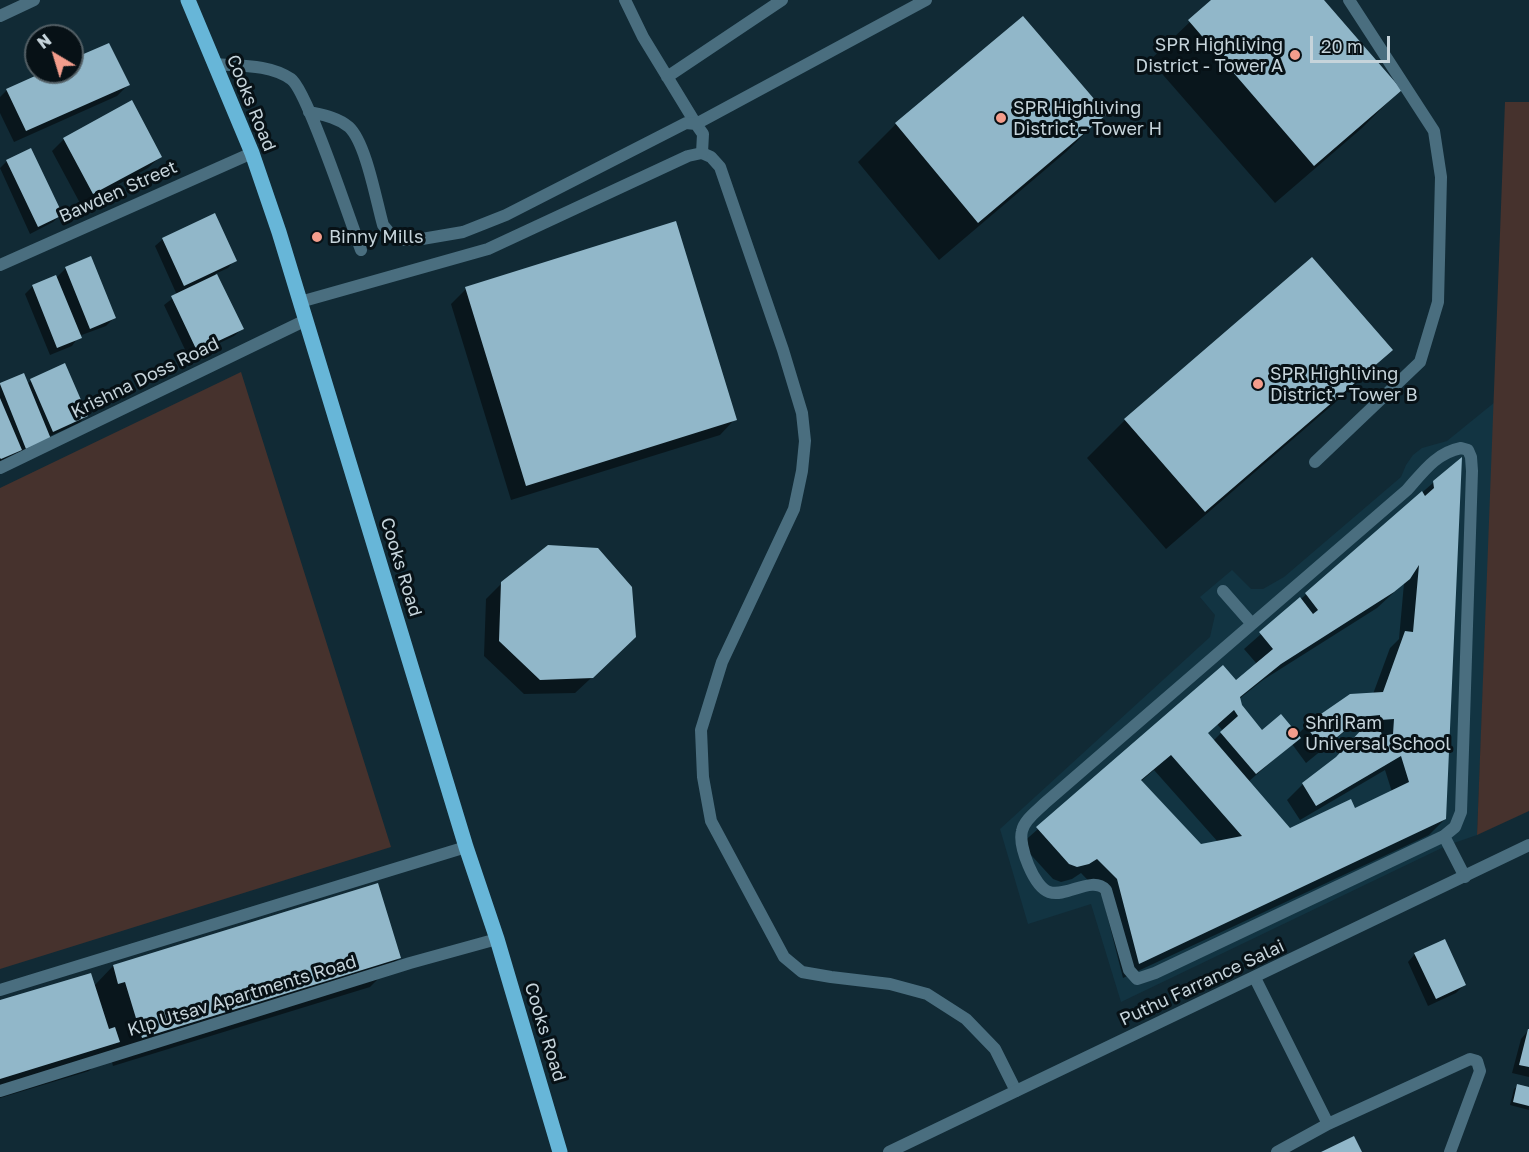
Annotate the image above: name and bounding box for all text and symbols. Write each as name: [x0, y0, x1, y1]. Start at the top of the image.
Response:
north arrow: [24, 24, 84, 84]
scale bar: [1313, 24, 1392, 62]
text: N: [33, 30, 55, 53]
place label: SPR Highliving District - Tower A: [1136, 34, 1283, 76]
text: 20 m: [1321, 35, 1363, 57]
marker: SPR Highliving District - Tower A: [1288, 48, 1302, 62]
street label: Cooks Road: [222, 52, 280, 154]
place label: SPR Highliving District - Tower H: [1013, 97, 1162, 140]
marker: SPR Highliving District - Tower H: [994, 111, 1008, 125]
street label: Bawden Street: [56, 156, 180, 228]
place label: Binny Mills: [329, 226, 424, 248]
marker: Binny Mills: [310, 230, 324, 244]
street label: Krishna Doss Road: [68, 333, 222, 423]
place label: SPR Highliving District - Tower B: [1270, 363, 1417, 406]
marker: SPR Highliving District - Tower B: [1251, 377, 1265, 391]
street label: Cooks Road: [376, 515, 426, 619]
place label: Shri Ram Universal School: [1305, 712, 1451, 754]
marker: Shri Ram Universal School: [1286, 726, 1300, 740]
street label: Puthu Farrance Salai: [1116, 935, 1288, 1031]
street label: Klp Utsav Apartments Road: [125, 951, 359, 1041]
street label: Cooks Road: [520, 980, 570, 1084]

